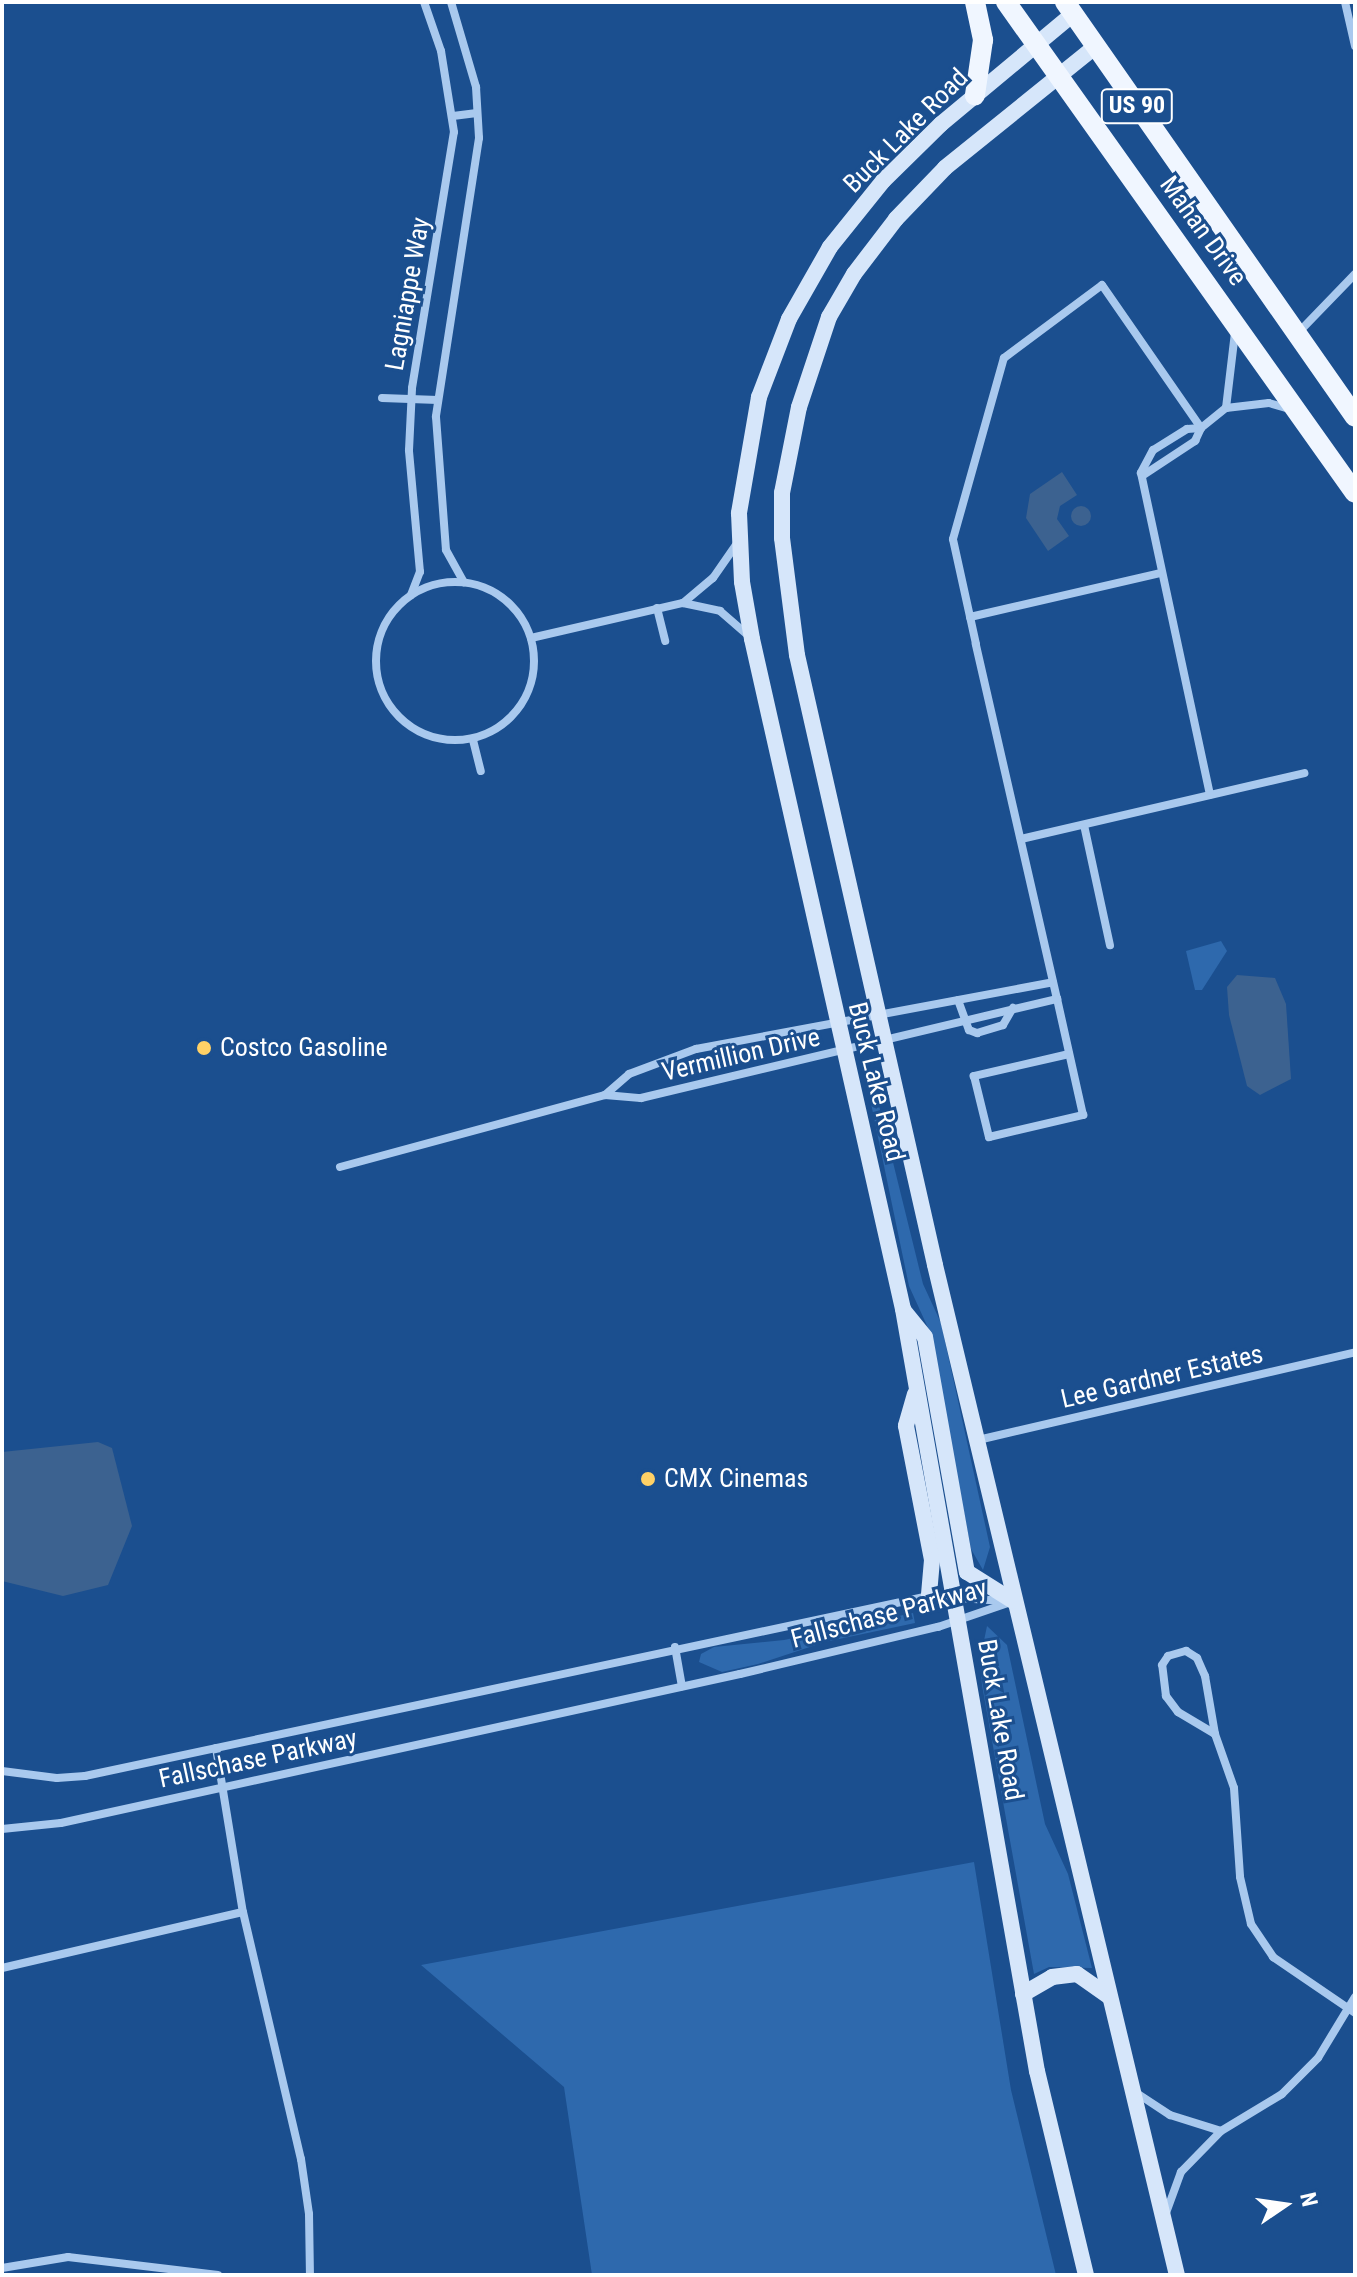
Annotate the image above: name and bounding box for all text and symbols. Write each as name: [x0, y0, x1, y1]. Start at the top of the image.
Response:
street label: Buck Lake Road: [837, 62, 975, 200]
road number: US 90: [1099, 86, 1175, 126]
street label: Mahan Drive: [1153, 170, 1253, 292]
street label: Lagniappe Way: [379, 215, 437, 373]
street label: Buck Lake Road: [841, 999, 911, 1165]
street label: Vermillion Drive: [659, 1022, 823, 1088]
place label: Costco Gasoline: [220, 1032, 388, 1064]
marker: Costco Gasoline: [195, 1039, 213, 1057]
street label: Lee Gardner Estates: [1058, 1339, 1266, 1415]
place label: CMX Cinemas: [664, 1463, 808, 1495]
marker: CMX Cinemas: [639, 1470, 657, 1488]
street label: Fallschase Parkway: [788, 1573, 990, 1655]
street label: Buck Lake Road: [970, 1637, 1030, 1803]
street label: Fallschase Parkway: [156, 1723, 360, 1795]
north arrow: [1245, 2165, 1325, 2245]
text: N: [1295, 2190, 1323, 2209]

